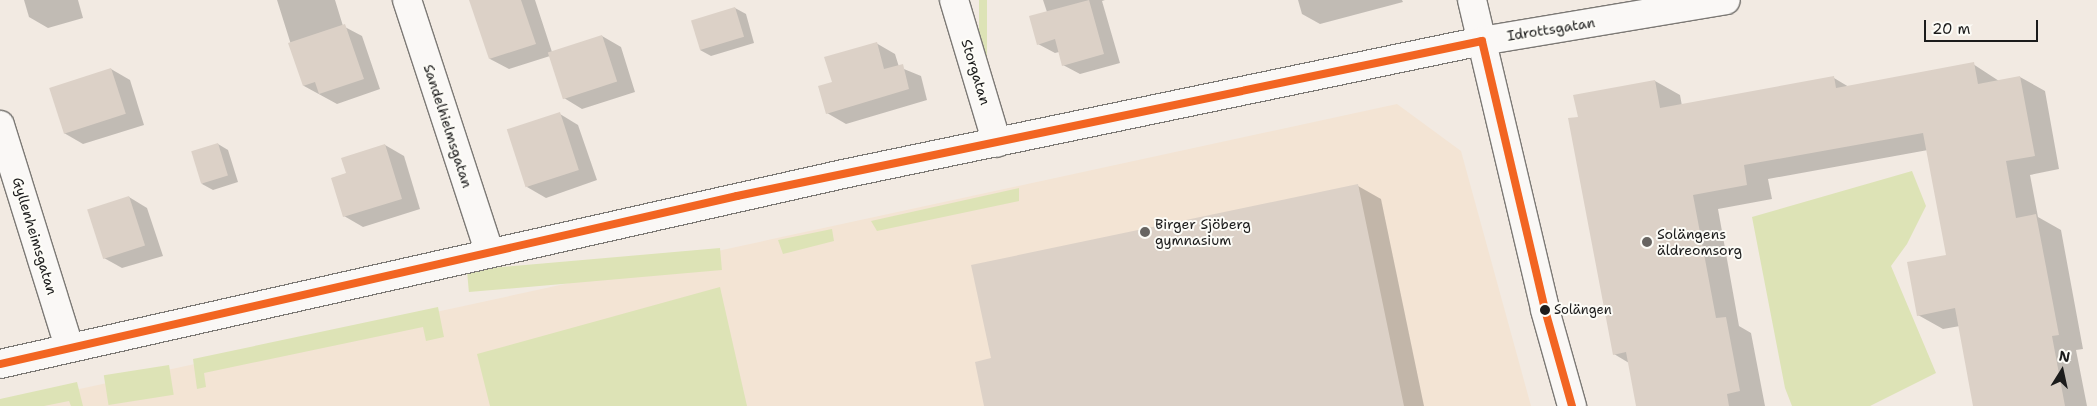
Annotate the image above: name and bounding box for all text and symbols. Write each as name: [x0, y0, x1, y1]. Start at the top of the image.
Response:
scale bar: [1927, 10, 2041, 42]
street label: Idrottsgatan: [1506, 14, 1596, 44]
text: 20 m: [1932, 19, 1971, 39]
street label: Storgatan: [958, 37, 994, 107]
street label: Sandelhielmsgatan: [420, 62, 476, 190]
street label: Gyllenheimsgatan: [9, 175, 61, 297]
place label: Birger Sjöberg gymnasium: [1155, 216, 1251, 248]
marker: Birger Sjöberg gymnasium: [1139, 226, 1151, 238]
place label: Solängens äldreomsorg: [1657, 226, 1742, 258]
marker: Solängens äldreomsorg: [1641, 236, 1653, 248]
place label: Solängen: [1554, 302, 1612, 318]
marker: Solängen: [1540, 305, 1550, 315]
north arrow: [2037, 346, 2087, 396]
text: N: [2058, 346, 2072, 366]

